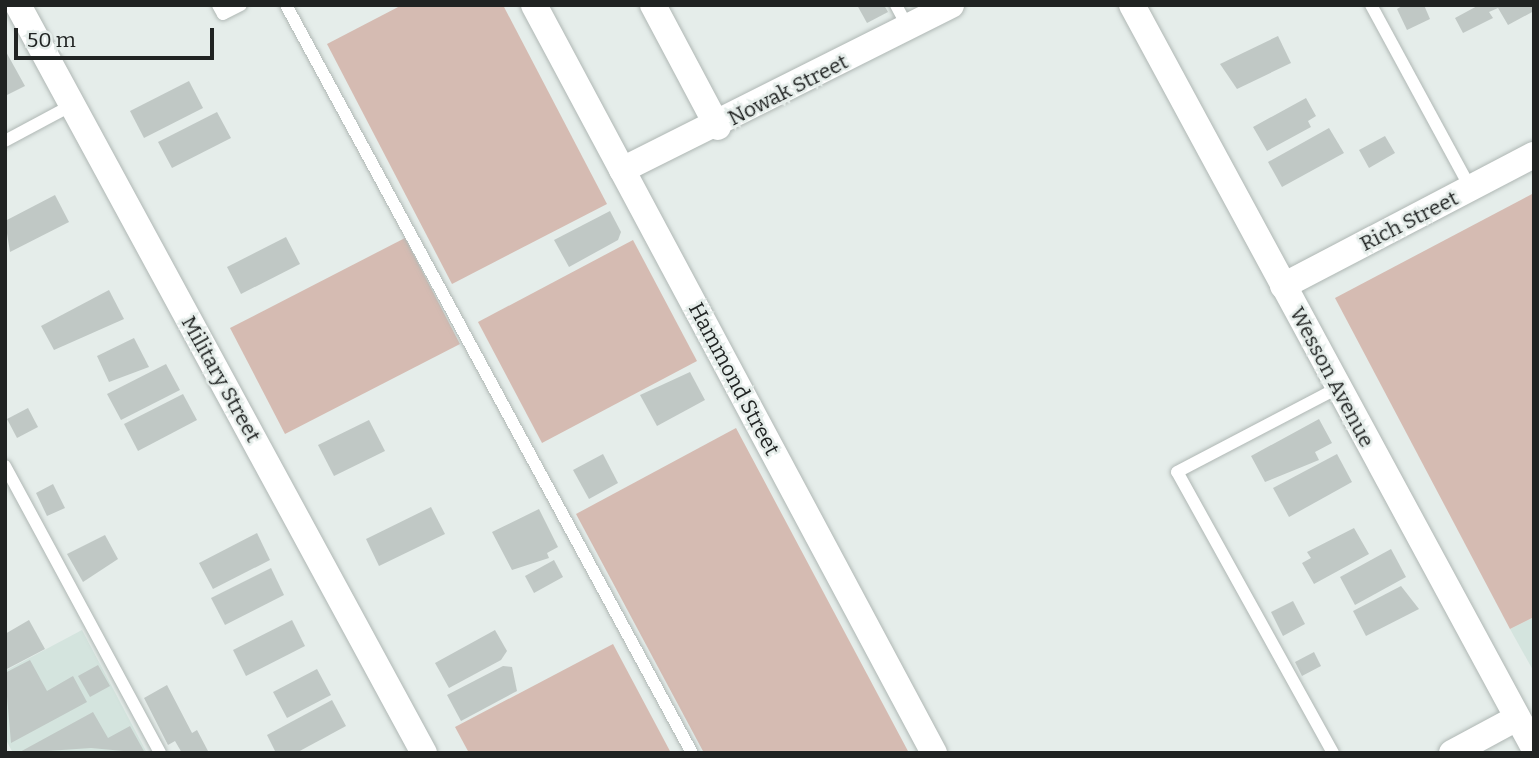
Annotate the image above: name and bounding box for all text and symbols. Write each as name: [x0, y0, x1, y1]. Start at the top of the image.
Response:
scale bar: [18, 14, 217, 58]
text: 50 m: [27, 27, 76, 53]
street label: Nowak Street: [724, 49, 852, 131]
street label: Rich Street: [1356, 186, 1462, 256]
street label: Hammond Street: [683, 298, 785, 460]
street label: Wesson Avenue: [1285, 303, 1379, 451]
street label: Military Street: [176, 312, 266, 446]

